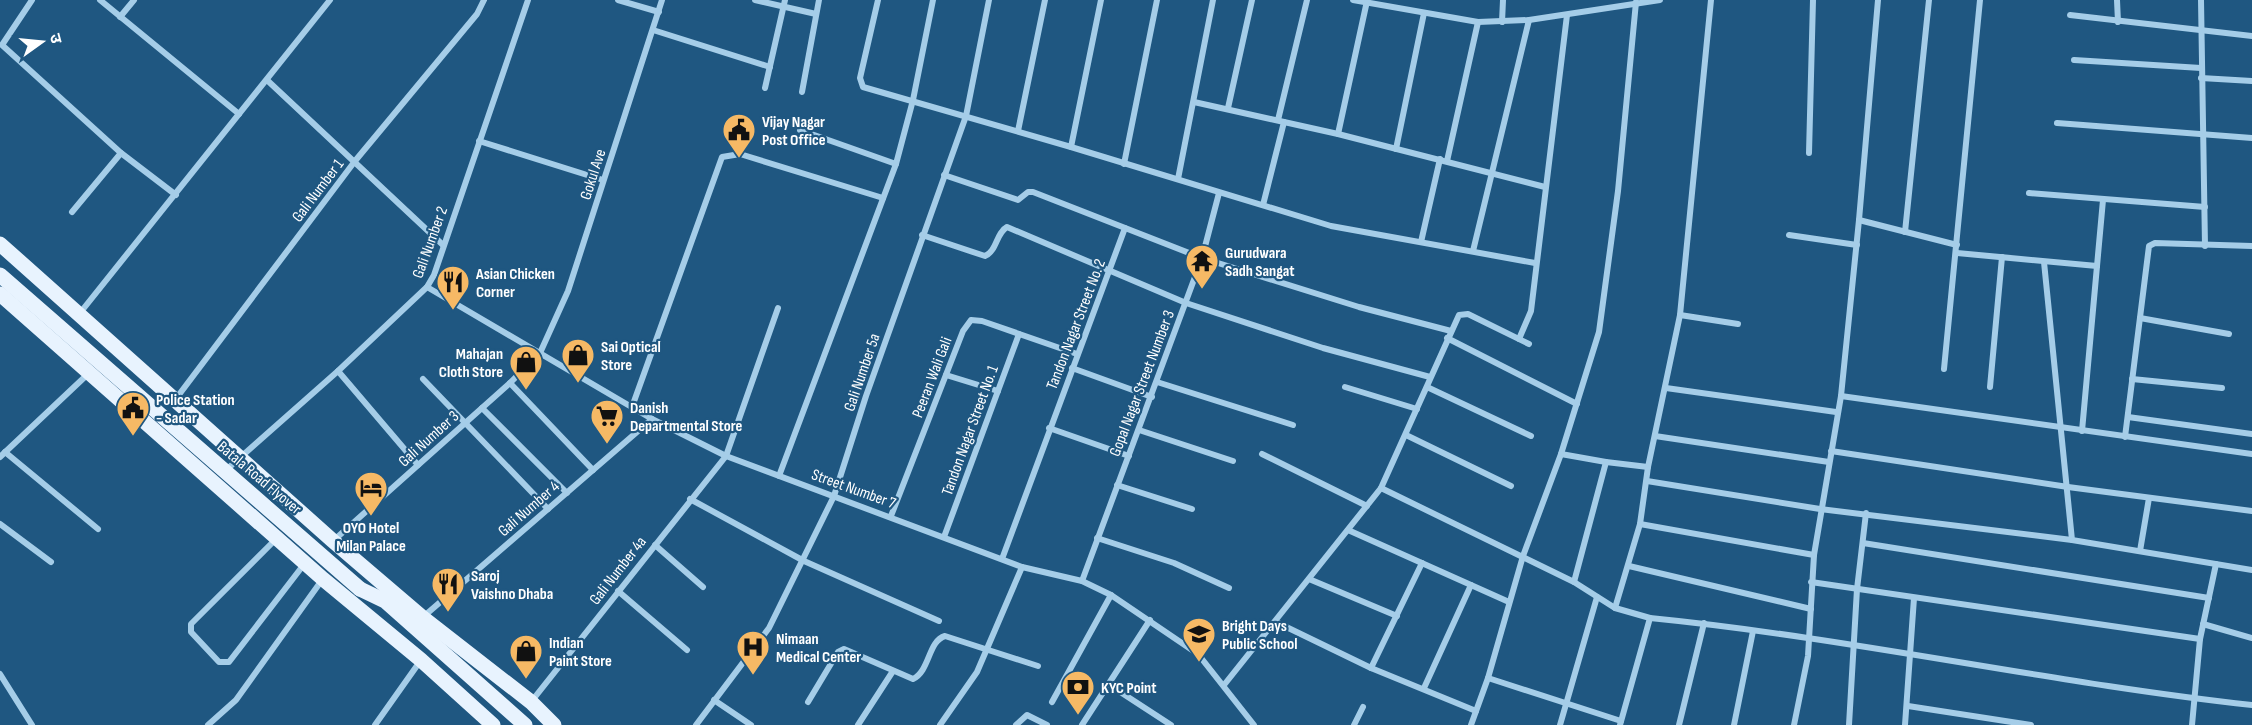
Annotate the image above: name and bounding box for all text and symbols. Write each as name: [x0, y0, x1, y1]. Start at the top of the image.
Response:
north arrow: [12, 12, 72, 72]
text: उ: [45, 32, 66, 46]
public building icon: Vijay Nagar Post Office: [721, 112, 757, 159]
place label: Vijay Nagar Post Office: [762, 113, 826, 150]
street label: Gokul Ave: [576, 147, 611, 202]
street label: Gali Number 1: [288, 155, 348, 226]
street label: Gali Number 2: [409, 204, 452, 281]
temple icon: Gurudwara Sadh Sangat: [1184, 243, 1220, 290]
place label: Gurudwara Sadh Sangat: [1225, 244, 1295, 281]
street label: Tandon Nagar Street No. 2: [1043, 257, 1110, 392]
restaurant icon: Asian Chicken Corner: [435, 264, 471, 311]
place label: Asian Chicken Corner: [475, 265, 555, 302]
street label: Gopal Nagar Street Number 3: [1106, 308, 1179, 459]
street label: Gali Number 5a: [840, 331, 885, 414]
street label: Peeran Wali Gali: [908, 335, 956, 421]
shop icon: Sai Optical Store: [560, 337, 596, 384]
place label: Sai Optical Store: [601, 338, 661, 375]
shop icon: Mahajan Cloth Store: [508, 344, 544, 391]
place label: Mahajan Cloth Store: [439, 345, 503, 382]
street label: Tandon Nagar Street No. 1: [938, 362, 1003, 498]
public building icon: Police Station - Sadar: [115, 390, 151, 437]
place label: Police Station - Sadar: [156, 391, 235, 428]
supermarket icon: Danish Departmental Store: [589, 398, 625, 445]
place label: Danish Departmental Store: [630, 399, 742, 436]
street label: Gali Number 3: [395, 407, 463, 471]
street label: Batala Road Flyover: [213, 437, 305, 519]
street label: Street Number 7: [809, 465, 899, 514]
hotel icon: OYO Hotel Milan Palace: [353, 470, 389, 517]
street label: Gali Number 4: [494, 477, 564, 541]
place label: OYO Hotel Milan Palace: [336, 519, 406, 556]
street label: Gali Number 4a: [586, 533, 651, 609]
restaurant icon: Saroj Vaishno Dhaba: [430, 566, 466, 613]
place label: Saroj Vaishno Dhaba: [471, 567, 553, 604]
school or university icon: Bright Days Public School: [1181, 616, 1217, 663]
place label: Bright Days Public School: [1222, 617, 1297, 654]
hospital icon: Nimaan Medical Center: [735, 629, 771, 676]
place label: Nimaan Medical Center: [776, 630, 861, 667]
shop icon: Indian Paint Store: [508, 633, 544, 680]
place label: Indian Paint Store: [549, 634, 612, 671]
bank icon: KYC Point: [1060, 669, 1096, 716]
place label: KYC Point: [1101, 679, 1157, 698]

